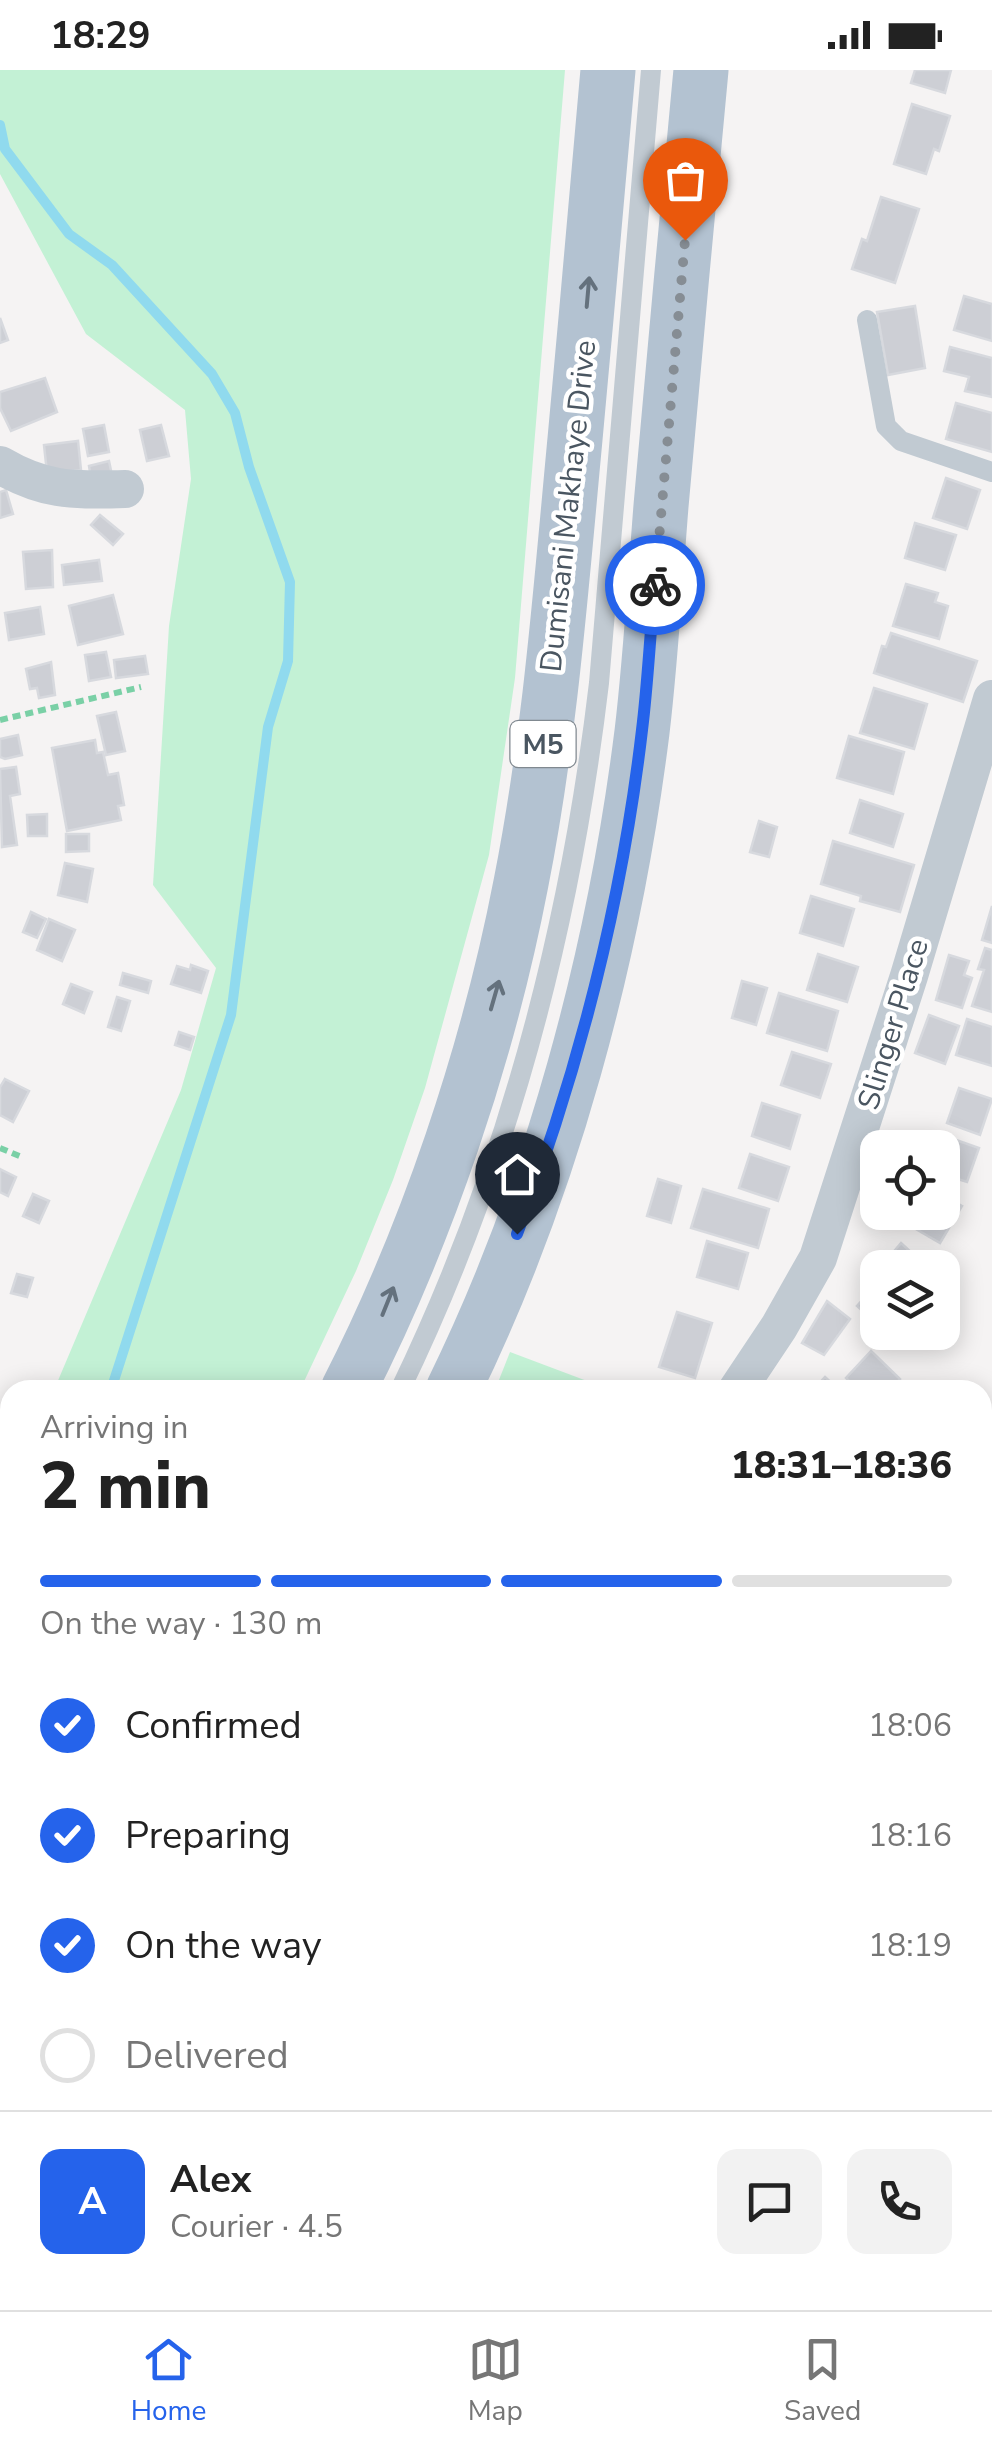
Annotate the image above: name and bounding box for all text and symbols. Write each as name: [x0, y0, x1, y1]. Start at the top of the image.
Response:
text: 18:29: [50, 10, 151, 61]
pin: [643, 138, 728, 241]
icon: bag: [658, 153, 713, 208]
one-way arrow: [579, 276, 598, 308]
street label: Dumisani Makhaye Drive: [531, 338, 606, 674]
courier: [605, 535, 705, 635]
icon: bike: [628, 558, 683, 613]
road number: M5: [510, 721, 576, 767]
street label: Slinger Place: [848, 934, 939, 1115]
one-way arrow: [486, 979, 505, 1011]
map controls: [860, 1130, 960, 1350]
button: locate: [860, 1130, 960, 1230]
pin: [475, 1132, 560, 1235]
icon: home: [490, 1147, 545, 1202]
button: layers: [860, 1250, 960, 1350]
one-way arrow: [381, 1287, 399, 1317]
text: Arriving in: [40, 1406, 188, 1449]
text: 18:31–18:36: [731, 1440, 952, 1491]
text: 2 min: [40, 1442, 211, 1531]
text: On the way · 130 m: [40, 1602, 322, 1645]
icon: check: [40, 1698, 95, 1753]
text: Confirmed: [125, 1700, 302, 1751]
text: 18:06: [868, 1704, 952, 1747]
icon: check: [40, 1808, 95, 1863]
text: Preparing: [125, 1810, 291, 1861]
text: 18:16: [868, 1814, 952, 1857]
icon: check: [40, 1918, 95, 1973]
text: On the way: [125, 1920, 321, 1971]
text: 18:19: [868, 1924, 952, 1967]
text: Delivered: [125, 2030, 289, 2081]
button: chat: [717, 2149, 822, 2254]
button: phone: [847, 2149, 952, 2254]
text: Alex: [170, 2154, 251, 2205]
text: A: [78, 2176, 107, 2227]
text: Courier · 4.5: [170, 2205, 343, 2248]
tab: Home: [131, 2332, 206, 2430]
tab: Map: [468, 2332, 523, 2430]
tab: Saved: [784, 2332, 861, 2430]

